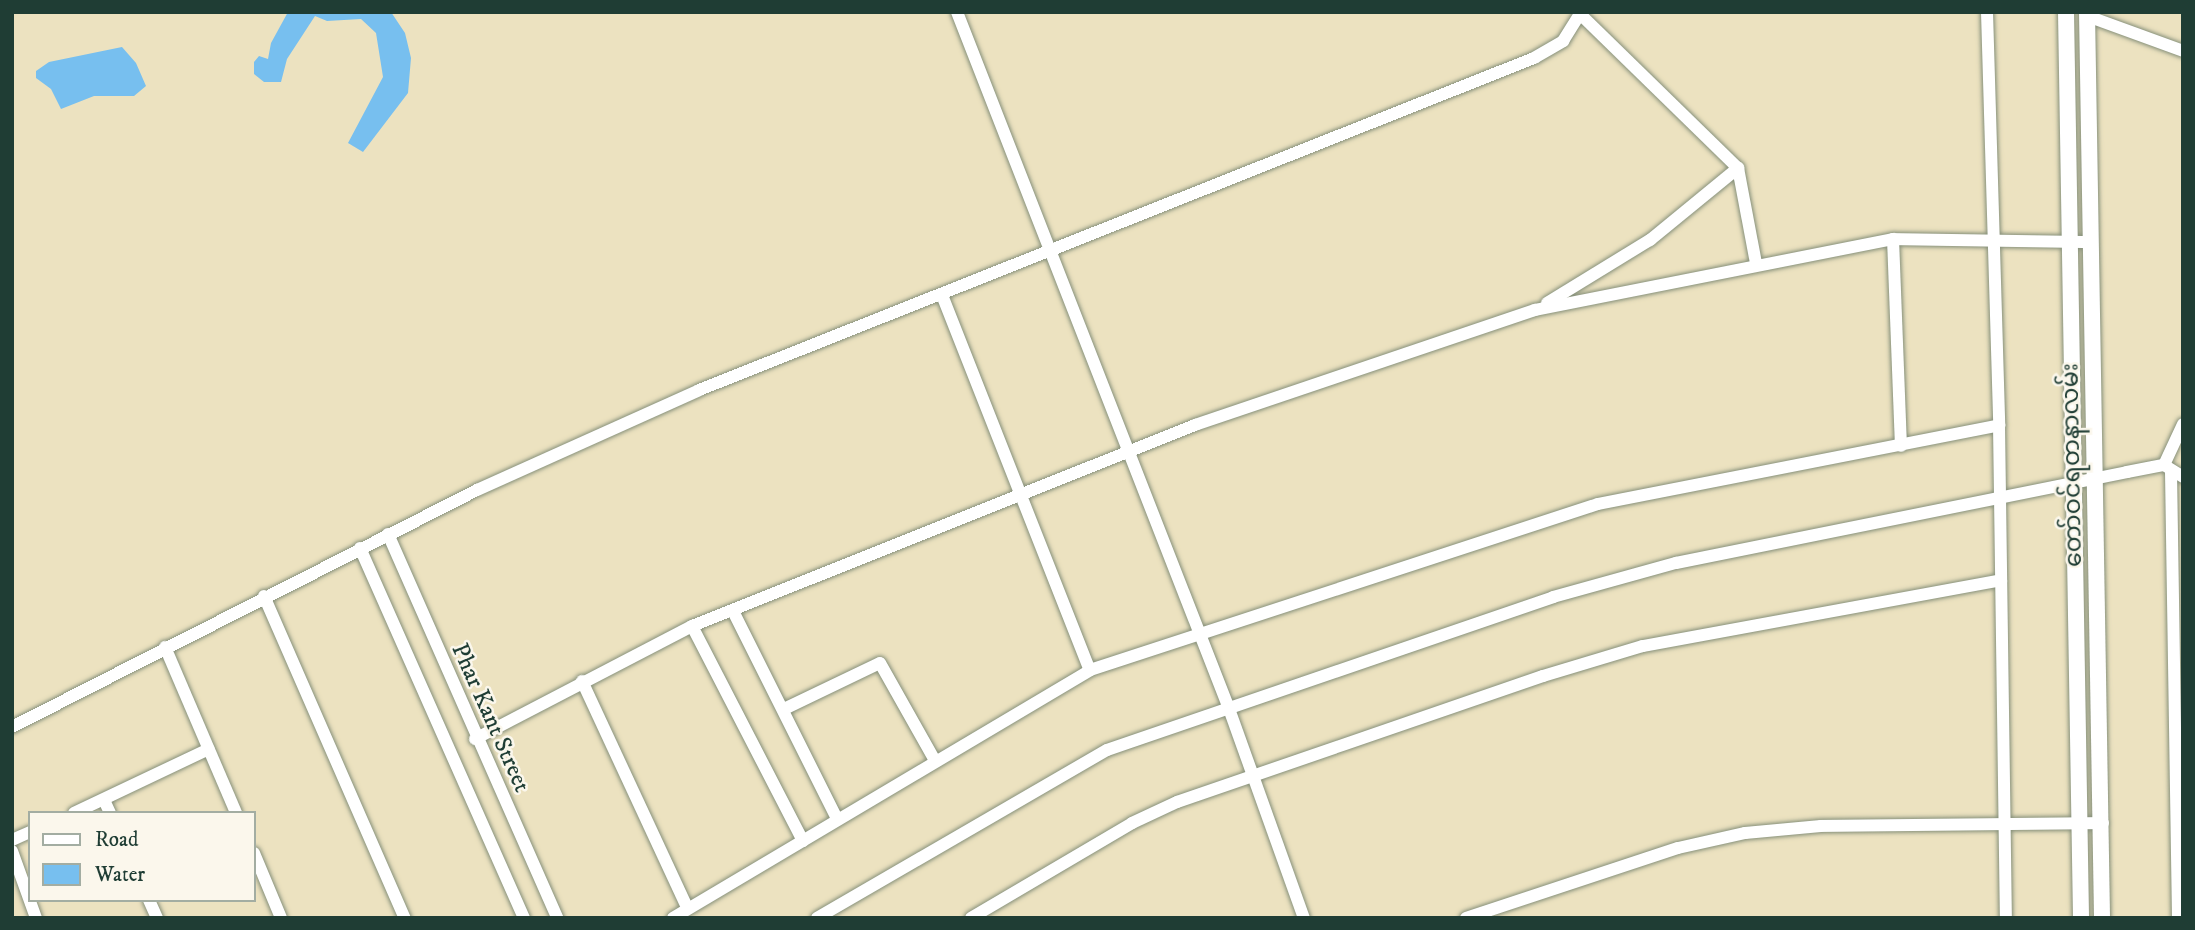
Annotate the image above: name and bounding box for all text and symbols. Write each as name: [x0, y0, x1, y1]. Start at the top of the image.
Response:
street label: တော်ဝင်ရတနာလမ်း: [2057, 363, 2089, 567]
street label: Phar Kant Street: [444, 639, 536, 797]
legend: [28, 811, 256, 902]
text: Road: [95, 827, 139, 853]
text: Water: [95, 862, 145, 888]

